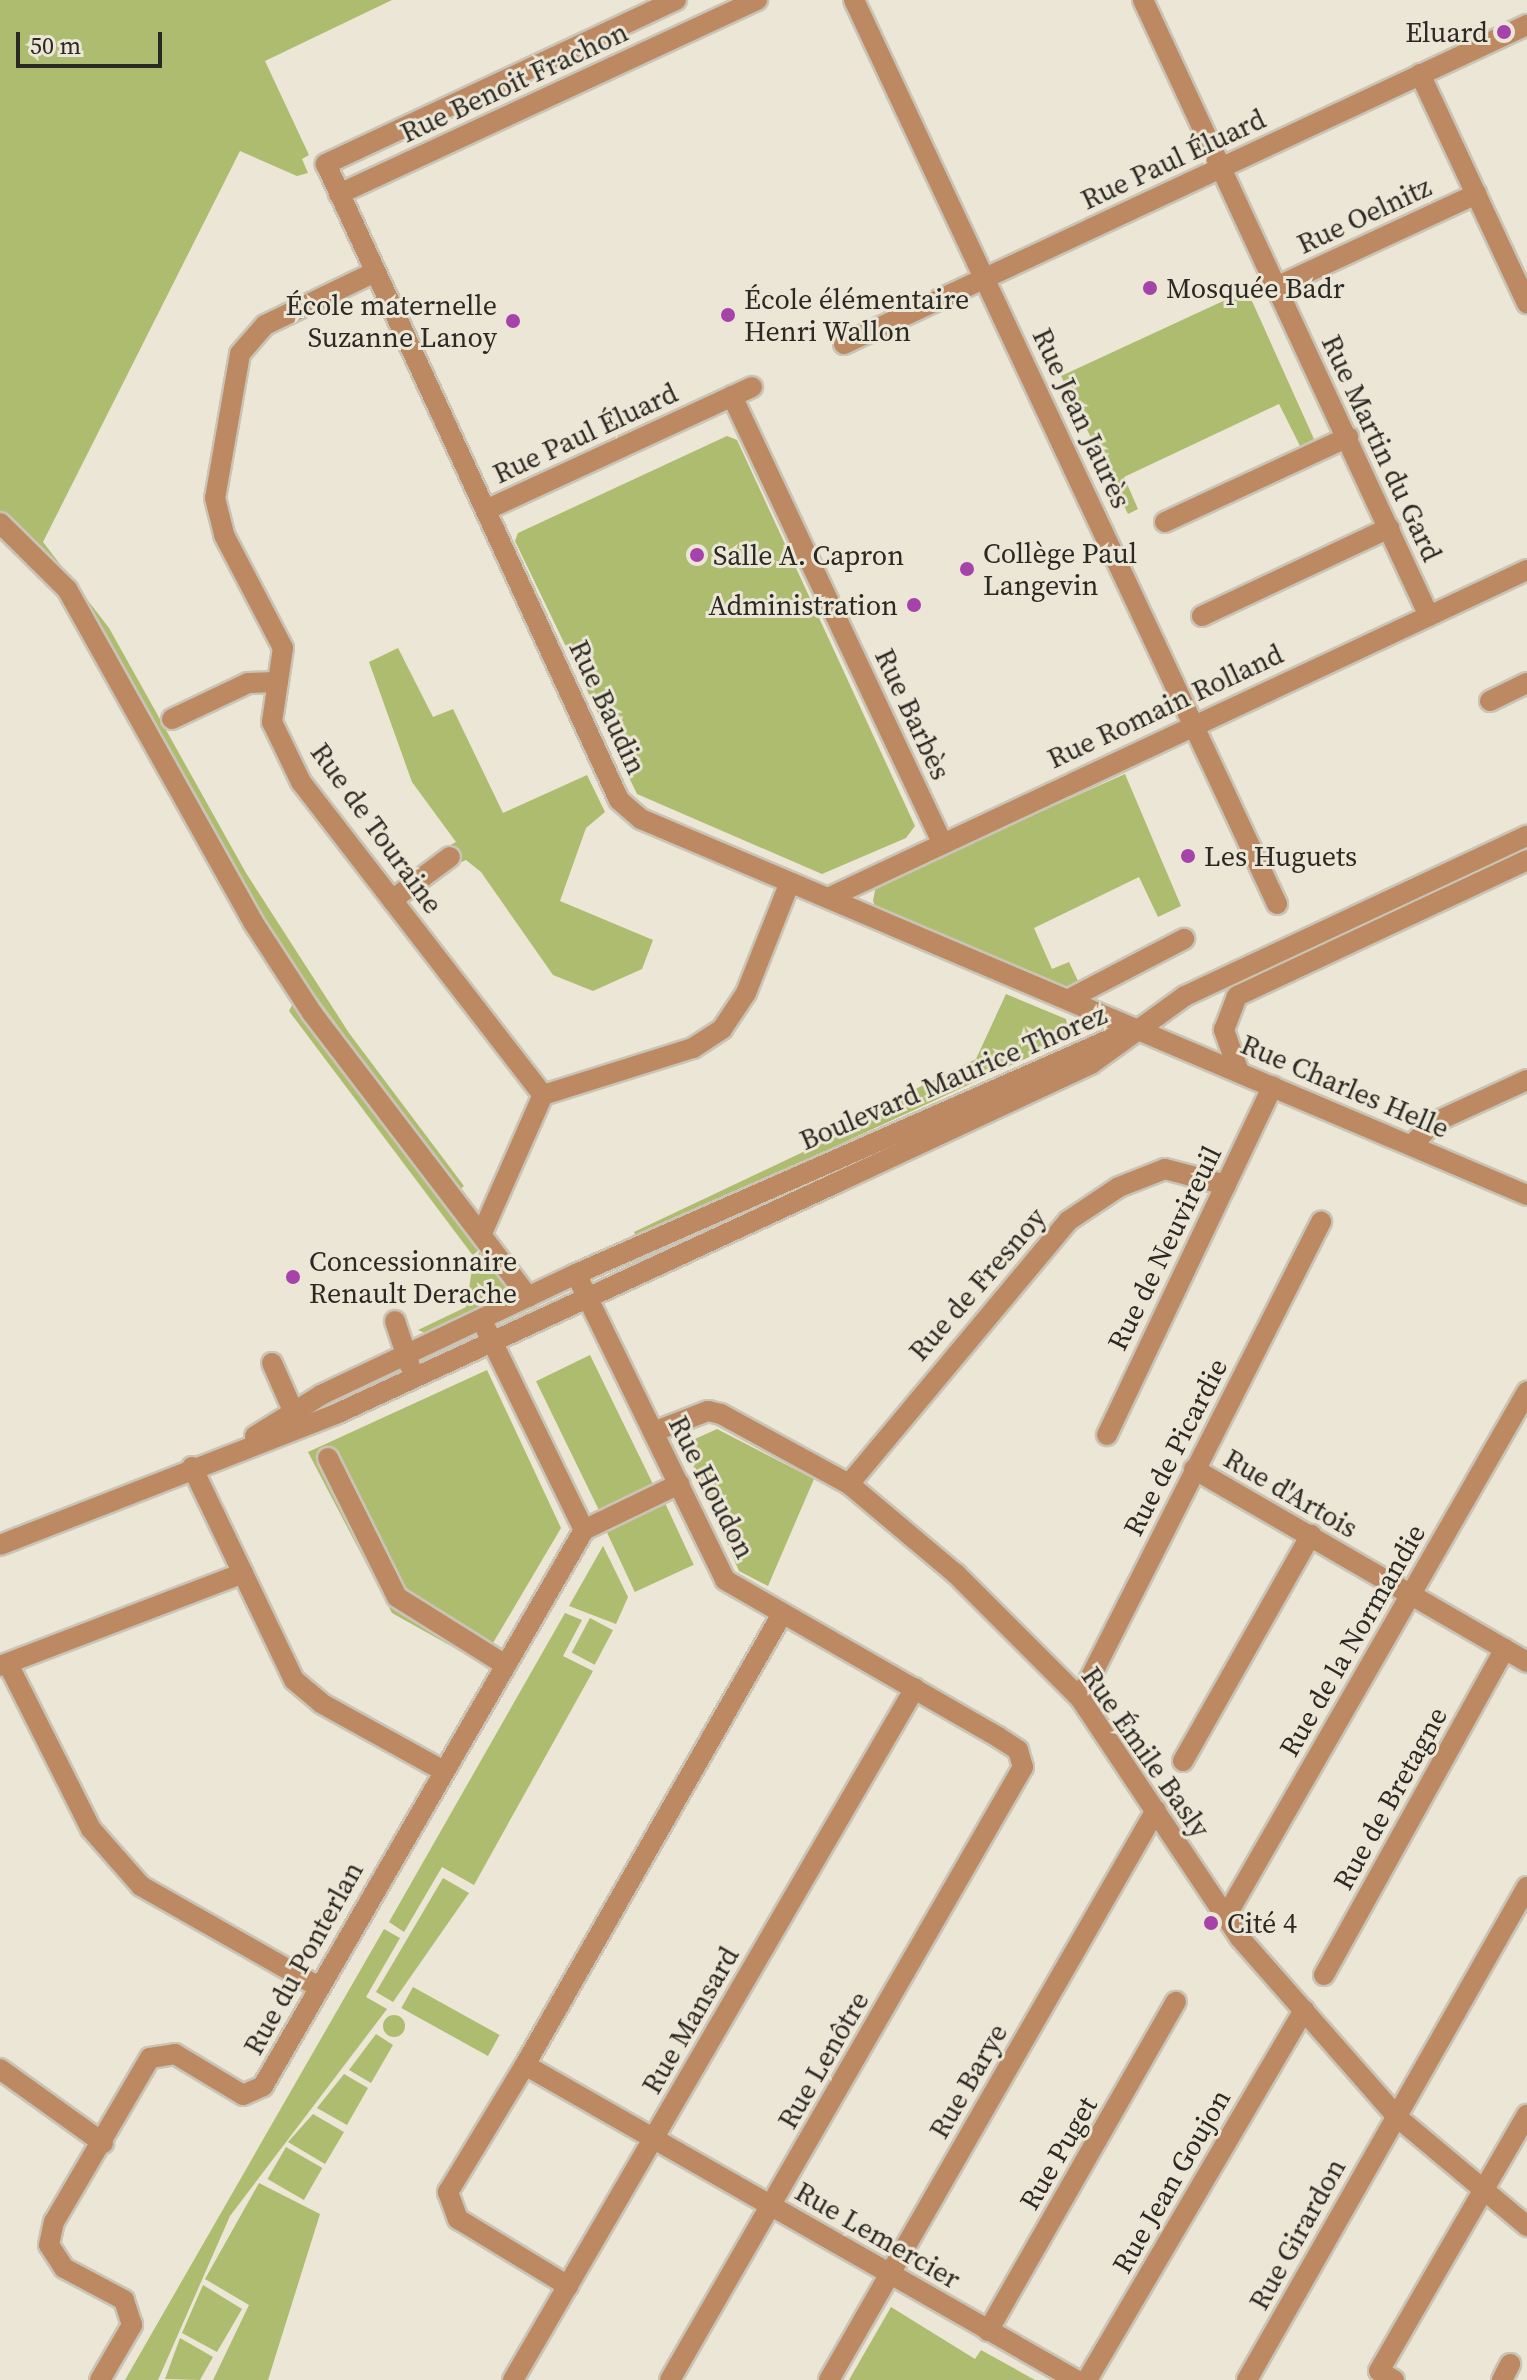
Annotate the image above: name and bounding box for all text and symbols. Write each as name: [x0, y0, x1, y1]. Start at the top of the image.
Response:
street label: Rue Benoit Frachon: [395, 15, 633, 149]
place label: Eluard: [1405, 15, 1488, 49]
scale bar: [20, 16, 166, 66]
marker: Eluard: [1495, 23, 1513, 41]
text: 50 m: [30, 29, 81, 62]
street label: Rue Paul Éluard: [1075, 102, 1271, 216]
street label: Rue Oelnitz: [1292, 169, 1436, 261]
place label: Mosquée Badr: [1166, 271, 1345, 305]
marker: Mosquée Badr: [1141, 279, 1159, 297]
place label: École élémentaire Henri Wallon: [744, 282, 969, 348]
place label: École maternelle Suzanne Lanoy: [286, 288, 497, 354]
marker: École élémentaire Henri Wallon: [719, 306, 737, 324]
marker: École maternelle Suzanne Lanoy: [504, 312, 522, 330]
street label: Rue Jean Jaurès: [1026, 323, 1138, 513]
street label: Rue Martin du Gard: [1315, 329, 1449, 567]
street label: Rue Paul Éluard: [487, 376, 683, 490]
place label: Collège Paul Langevin: [983, 536, 1137, 602]
place label: Salle A. Capron: [713, 538, 904, 572]
marker: Salle A. Capron: [688, 546, 706, 564]
marker: Collège Paul Langevin: [958, 560, 976, 578]
place label: Administration: [708, 588, 898, 622]
marker: Administration: [905, 596, 923, 614]
street label: Rue Baudin: [562, 635, 654, 779]
street label: Rue Romain Rolland: [1042, 637, 1288, 775]
street label: Rue Barbès: [868, 643, 958, 785]
street label: Rue de Touraine: [304, 736, 450, 920]
place label: Les Huguets: [1204, 839, 1357, 873]
marker: Les Huguets: [1179, 847, 1197, 865]
street label: Boulevard Maurice Thorez: [794, 997, 1112, 1157]
street label: Rue Charles Helle: [1236, 1027, 1454, 1145]
street label: Rue de Neuvireuil: [1100, 1140, 1228, 1356]
street label: Rue de Fresnoy: [902, 1201, 1052, 1367]
place label: Concessionnaire Renault Derache: [309, 1244, 517, 1310]
marker: Concessionnaire Renault Derache: [284, 1268, 302, 1286]
street label: Rue de Picardie: [1116, 1353, 1234, 1541]
street label: Rue Houdon: [662, 1410, 762, 1564]
street label: Rue d'Artois: [1218, 1441, 1364, 1545]
street label: Rue de la Normandie: [1272, 1518, 1432, 1762]
street label: Rue Émile Basly: [1075, 1660, 1217, 1844]
street label: Rue de Bretagne: [1326, 1701, 1454, 1895]
street label: Rue du Ponterlan: [236, 1856, 370, 2060]
place label: Cité 4: [1227, 1906, 1297, 1940]
marker: Cité 4: [1202, 1914, 1220, 1932]
street label: Rue Mansard: [634, 1940, 746, 2100]
street label: Rue Lenôtre: [770, 1985, 876, 2135]
street label: Rue Barye: [922, 2018, 1014, 2144]
street label: Rue Jean Goujon: [1105, 2083, 1237, 2279]
street label: Rue Puget: [1012, 2091, 1104, 2215]
street label: Rue Girardon: [1242, 2153, 1352, 2315]
street label: Rue Lemercier: [790, 2174, 966, 2296]

